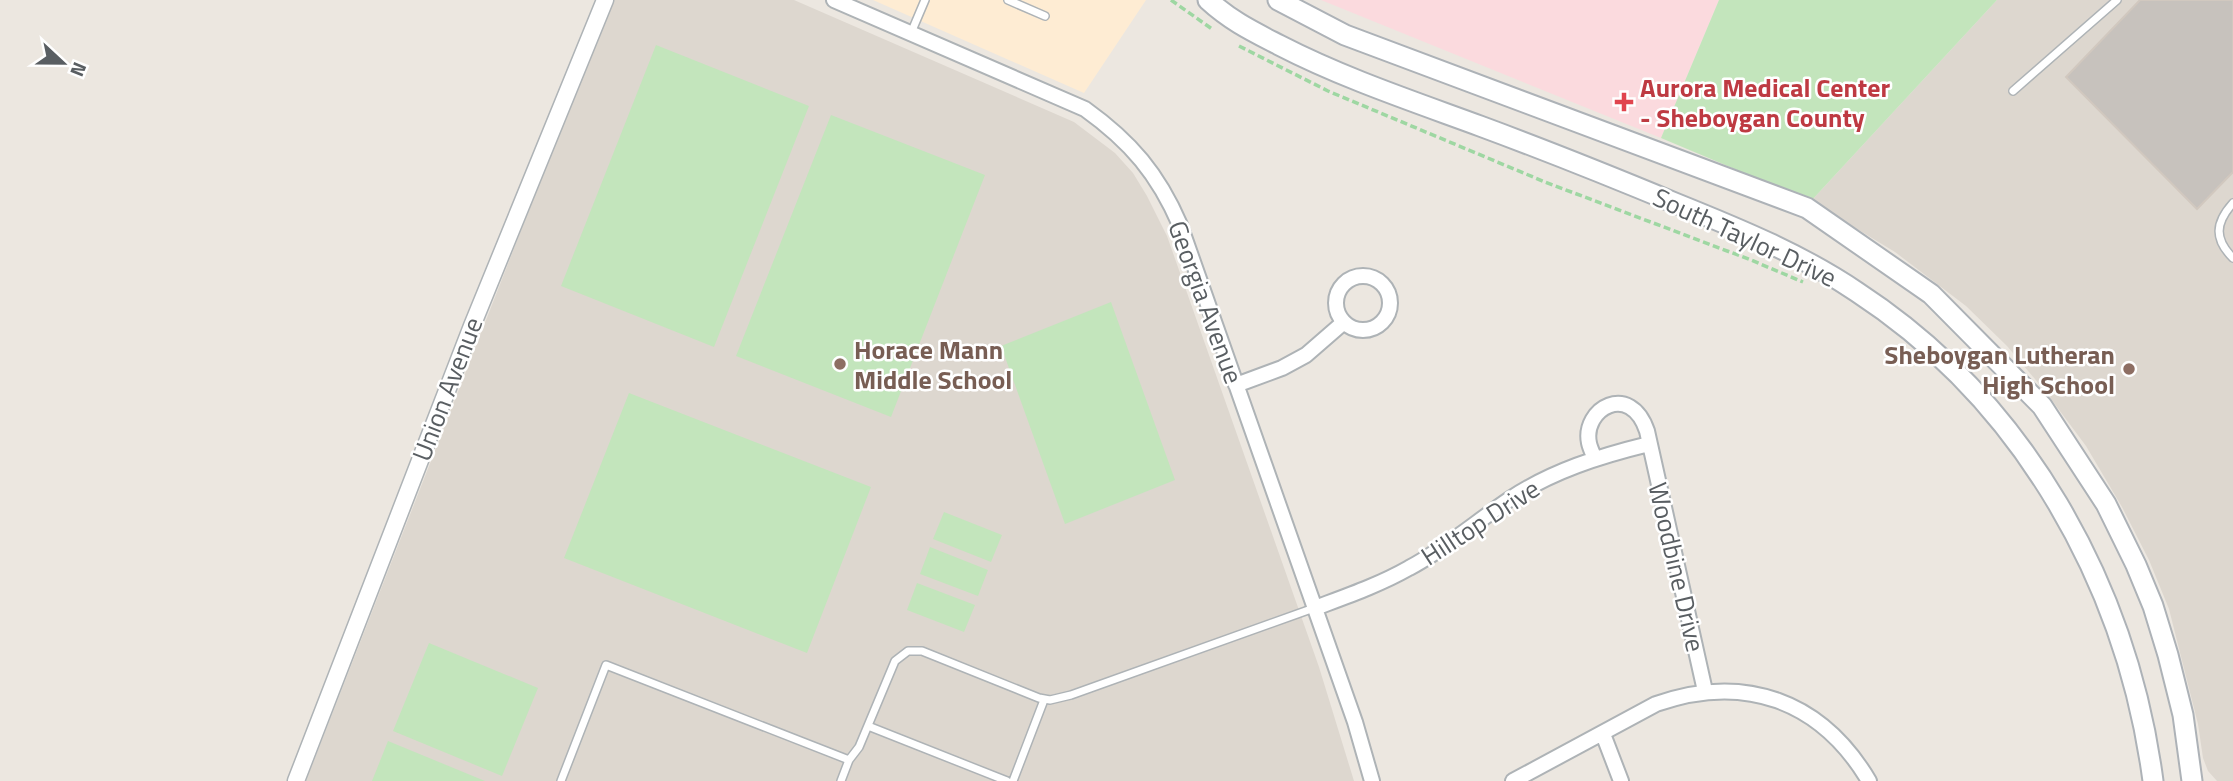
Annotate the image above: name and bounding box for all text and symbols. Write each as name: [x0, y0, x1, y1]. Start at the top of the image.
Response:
north arrow: [28, 28, 98, 98]
text: N: [63, 58, 95, 81]
place label: Aurora Medical Center - Sheboygan County: [1640, 68, 1891, 137]
marker: Aurora Medical Center - Sheboygan County: [1614, 92, 1634, 112]
street label: South Taylor Drive: [1647, 177, 1843, 297]
street label: Georgia Avenue: [1158, 215, 1254, 389]
street label: Union Avenue: [402, 311, 492, 467]
place label: Horace Mann Middle School: [854, 330, 1012, 399]
place label: Sheboygan Lutheran High School: [1884, 335, 2115, 404]
marker: Horace Mann Middle School: [832, 356, 848, 372]
marker: Sheboygan Lutheran High School: [2121, 361, 2137, 377]
street label: Hilltop Drive: [1413, 469, 1547, 575]
street label: Woodbine Drive: [1639, 478, 1715, 656]

